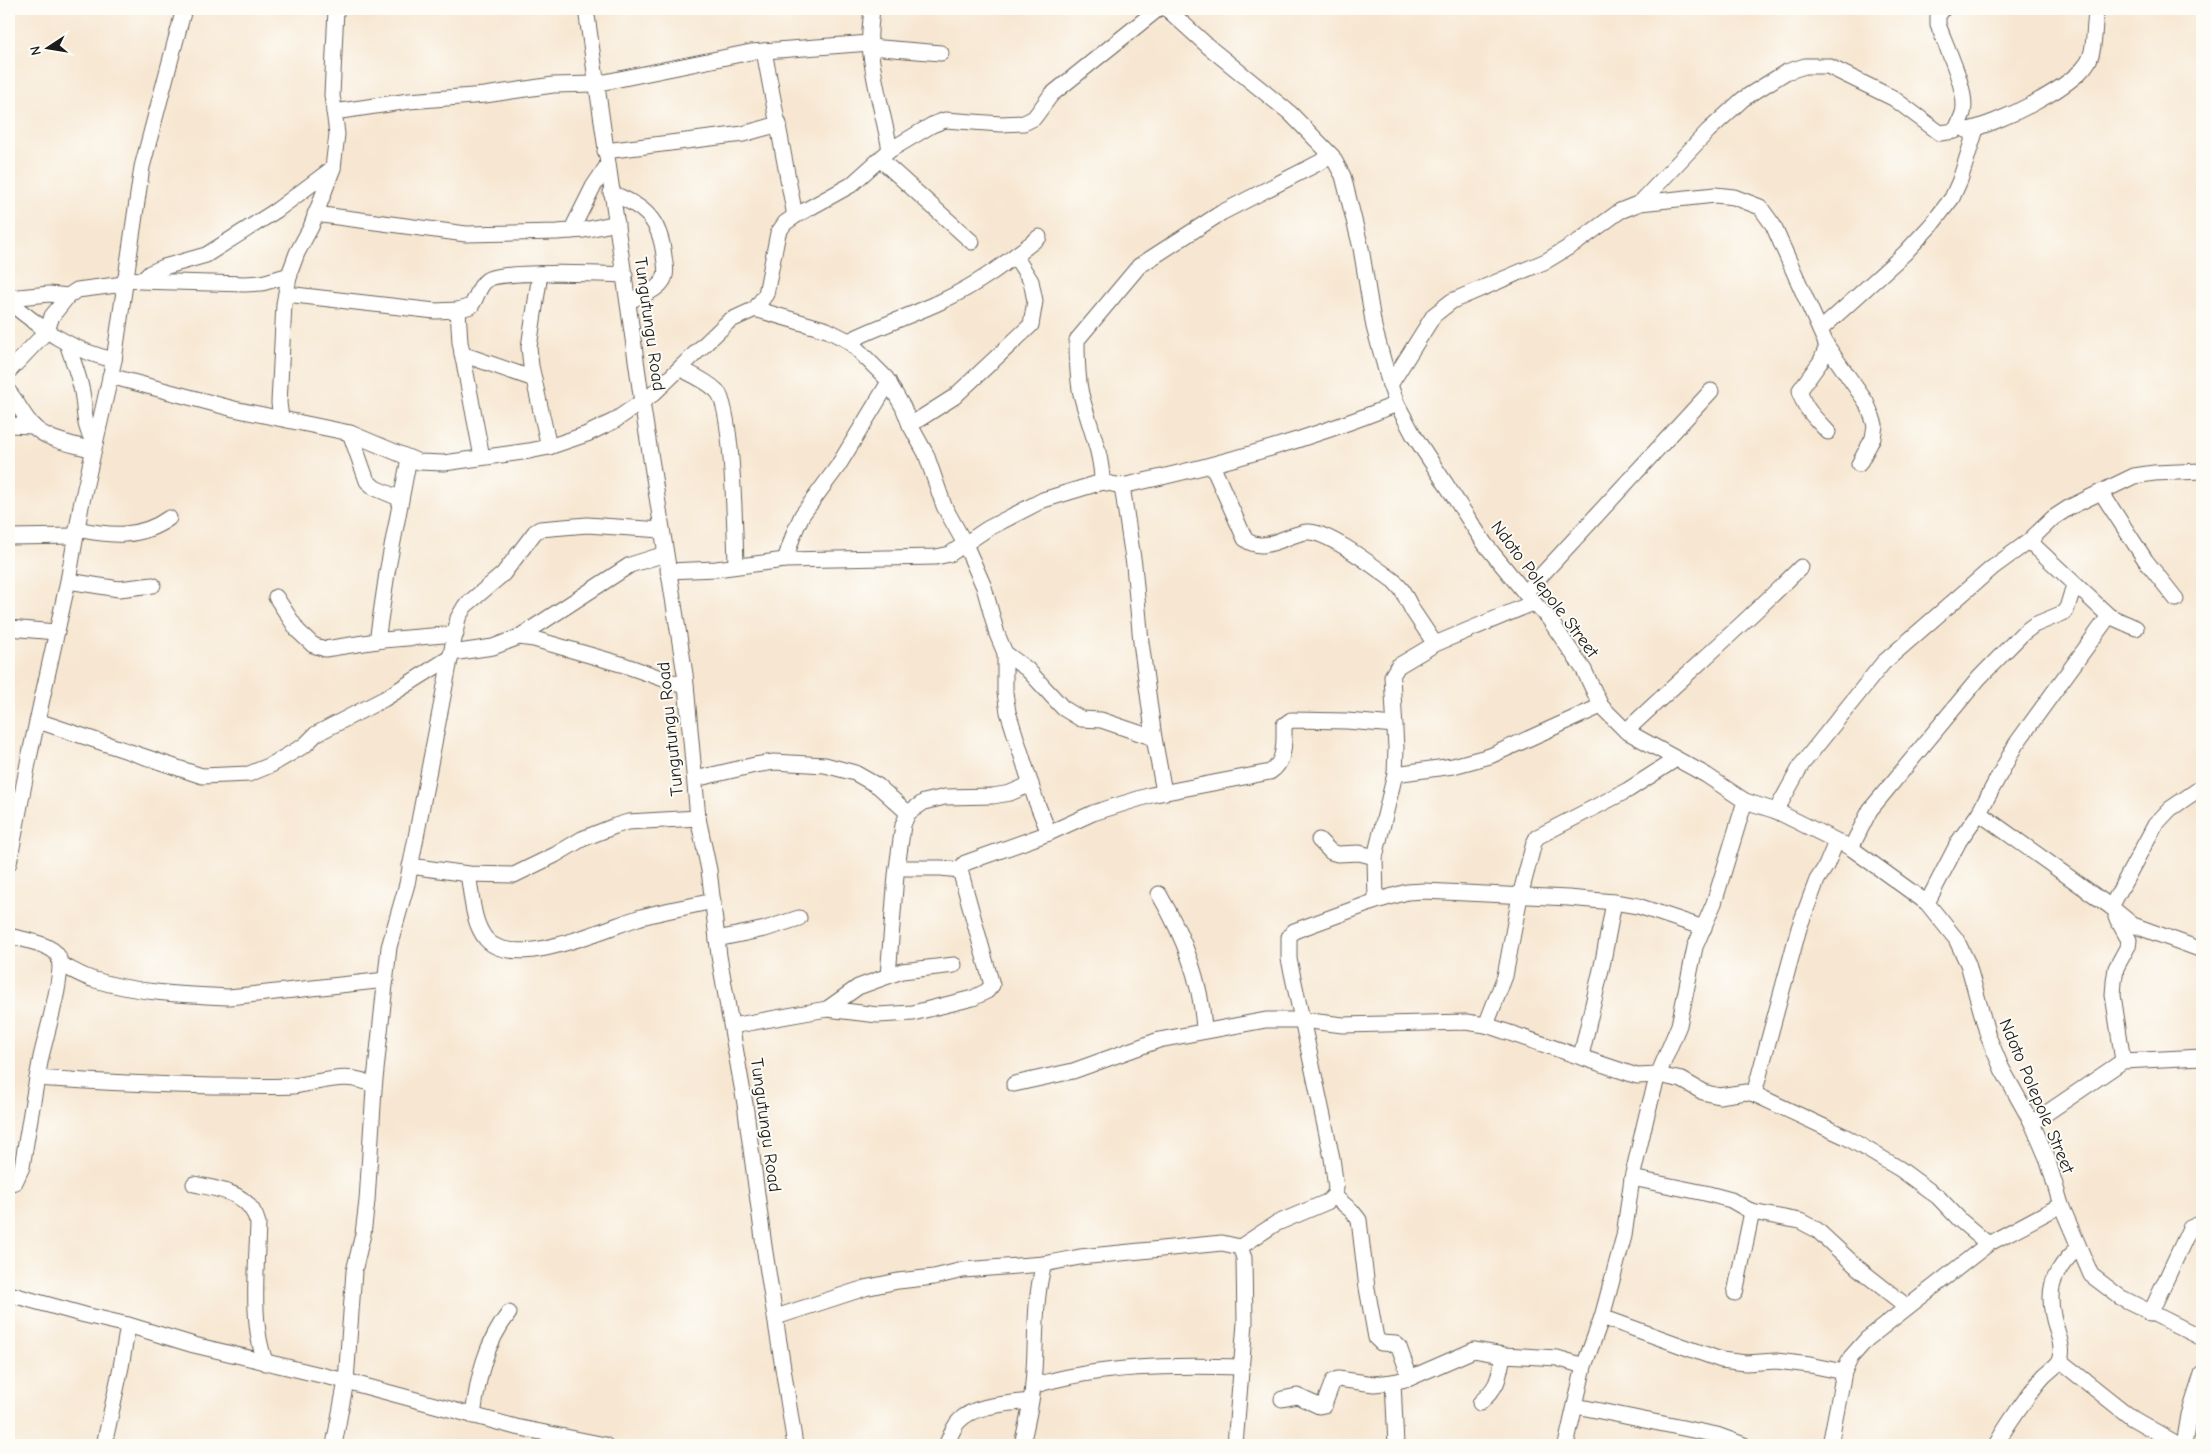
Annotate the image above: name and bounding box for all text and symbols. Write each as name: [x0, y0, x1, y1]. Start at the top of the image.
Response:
north arrow: [22, 22, 72, 72]
text: N: [27, 44, 45, 57]
street label: Tungutungu Road: [630, 256, 669, 392]
street label: Ndoto Polepole Street: [1486, 517, 1603, 663]
street label: Tungutungu Road: [653, 661, 688, 797]
street label: Ndoto Polepole Street: [1994, 1016, 2079, 1177]
street label: Tungutungu Road: [746, 1057, 785, 1193]

